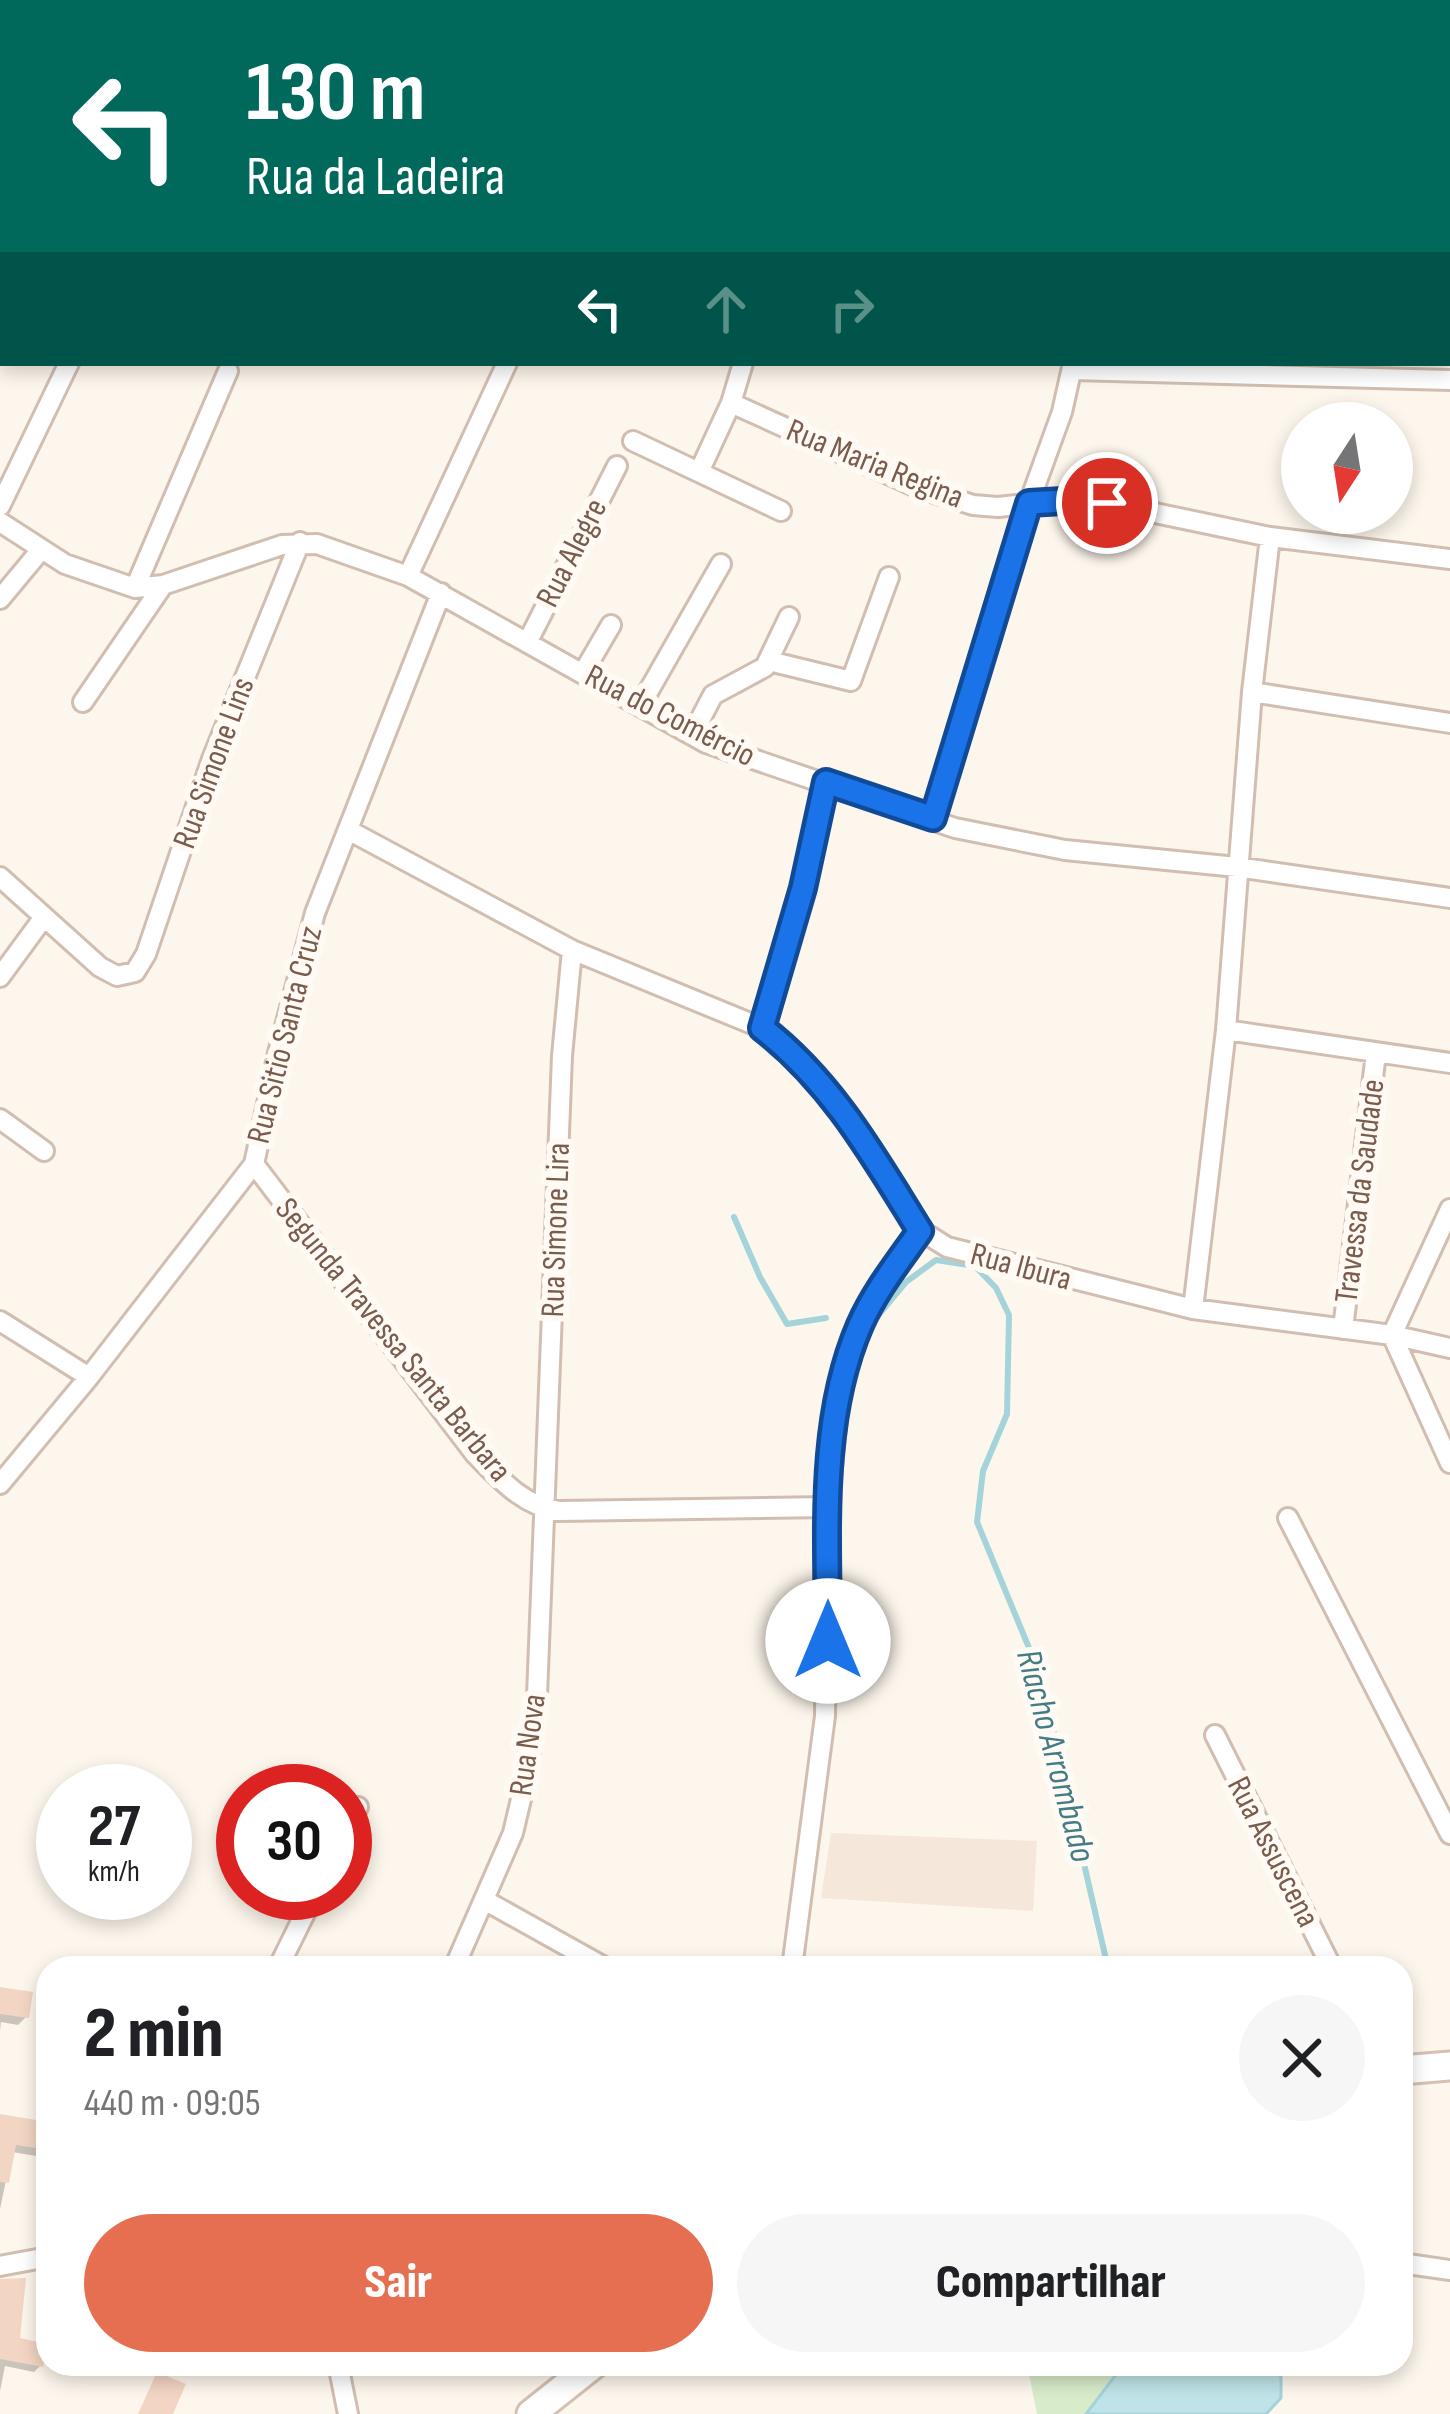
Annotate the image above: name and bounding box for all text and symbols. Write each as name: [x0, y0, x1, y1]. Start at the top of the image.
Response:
text: 130 m: [246, 43, 425, 144]
icon: left: [48, 48, 204, 204]
text: Rua da Ladeira: [246, 145, 505, 210]
icon: left: [567, 276, 633, 342]
icon: ahead: [693, 276, 759, 342]
icon: right: [819, 276, 885, 342]
north arrow: [1281, 402, 1413, 534]
map controls: [1281, 402, 1413, 534]
street label: Rua Maria Regina: [781, 410, 969, 518]
pin: [1056, 452, 1158, 554]
icon: arrive: [1074, 470, 1140, 536]
street label: Rua Alegre: [528, 492, 616, 614]
street label: Rua do Comércio: [578, 656, 762, 776]
street label: Rua Simone Lins: [165, 672, 263, 854]
street label: Rua Sitio Santa Cruz: [239, 922, 331, 1148]
street label: Travessa da Saudade: [1326, 1077, 1394, 1305]
street label: Rua Simone Lira: [533, 1142, 579, 1318]
street label: Segunda Travessa Santa Barbara: [266, 1190, 520, 1490]
street label: Rua Ibura: [966, 1234, 1076, 1300]
position arrow: [765, 1578, 891, 1704]
water label: Riacho Arrombado: [1006, 1645, 1104, 1867]
street label: Rua Nova: [501, 1692, 555, 1798]
speed limit sign: 30: [216, 1764, 372, 1920]
street label: Rua Assuscena: [1218, 1770, 1328, 1934]
text: 27: [88, 1791, 140, 1863]
text: km/h: [88, 1854, 140, 1890]
text: 2 min: [84, 1991, 224, 2078]
button: close: [1239, 1995, 1365, 2121]
text: 440 m · 09:05: [84, 2080, 261, 2127]
button: Sair: [84, 2214, 713, 2352]
button: Compartilhar: [737, 2214, 1365, 2352]

